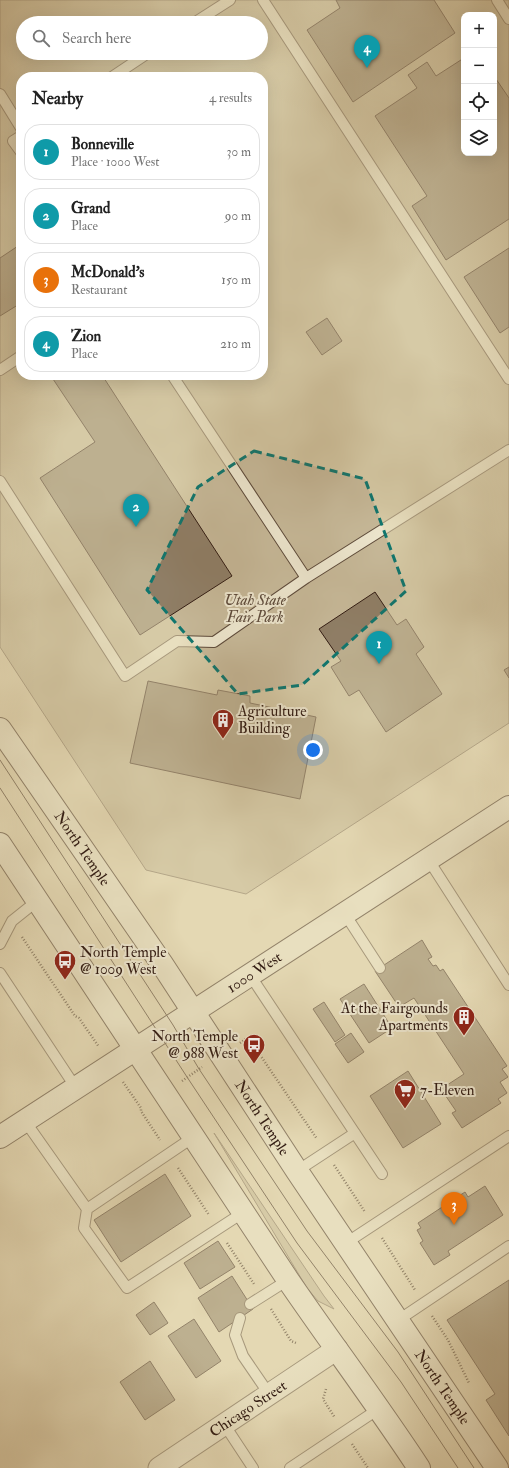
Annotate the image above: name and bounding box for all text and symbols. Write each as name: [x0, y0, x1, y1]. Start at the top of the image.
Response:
map controls: [461, 12, 497, 156]
button: +: [461, 12, 497, 48]
search box: [16, 16, 268, 60]
icon: search: [30, 27, 52, 49]
text: Search here: [62, 29, 131, 48]
pin: 4: [354, 35, 380, 68]
button: −: [461, 48, 497, 84]
button: locate: [461, 84, 497, 120]
text: Nearby: [32, 88, 83, 109]
text: 4 results: [209, 90, 252, 106]
button: layers: [461, 120, 497, 156]
text: Bonneville: [71, 135, 134, 154]
text: 1: [44, 144, 48, 160]
text: 30 m: [227, 144, 251, 160]
text: Place · 1000 West: [71, 154, 159, 170]
text: Grand: [71, 199, 110, 218]
text: 2: [43, 208, 49, 224]
text: 90 m: [225, 208, 251, 224]
text: Place: [71, 218, 98, 234]
text: McDonald's: [71, 263, 144, 282]
text: 3: [44, 272, 49, 288]
text: 150 m: [221, 272, 251, 288]
text: Restaurant: [71, 282, 127, 298]
text: Zion: [71, 327, 101, 346]
text: 4: [42, 336, 50, 352]
text: 210 m: [220, 336, 251, 352]
text: Place: [71, 346, 98, 362]
pin: 2: [123, 494, 149, 527]
park label: Utah State Fair Park: [224, 591, 287, 627]
pin: 1: [366, 631, 392, 664]
place label: Agriculture Building: [237, 702, 306, 738]
building icon: Agriculture Building: [210, 707, 236, 740]
your location: [303, 740, 323, 760]
street label: North Temple: [50, 807, 115, 889]
place label: North Temple @ 1009 West: [80, 943, 166, 979]
street label: 1000 West: [223, 947, 285, 997]
bus stop icon: North Temple @ 1009 West: [52, 948, 78, 981]
place label: At the Fairgounds Apartments: [340, 999, 448, 1036]
building icon: At the Fairgounds Apartments: [451, 1004, 477, 1037]
place label: North Temple @ 988 West: [152, 1027, 238, 1063]
bus stop icon: North Temple @ 988 West: [241, 1032, 267, 1065]
street label: North Temple: [231, 1076, 294, 1159]
supermarket icon: 7-Eleven: [392, 1077, 418, 1110]
place label: 7-Eleven: [420, 1081, 475, 1100]
pin: 3: [441, 1192, 467, 1225]
street label: North Temple: [410, 1346, 475, 1428]
street label: Chicago Street: [206, 1376, 290, 1441]

